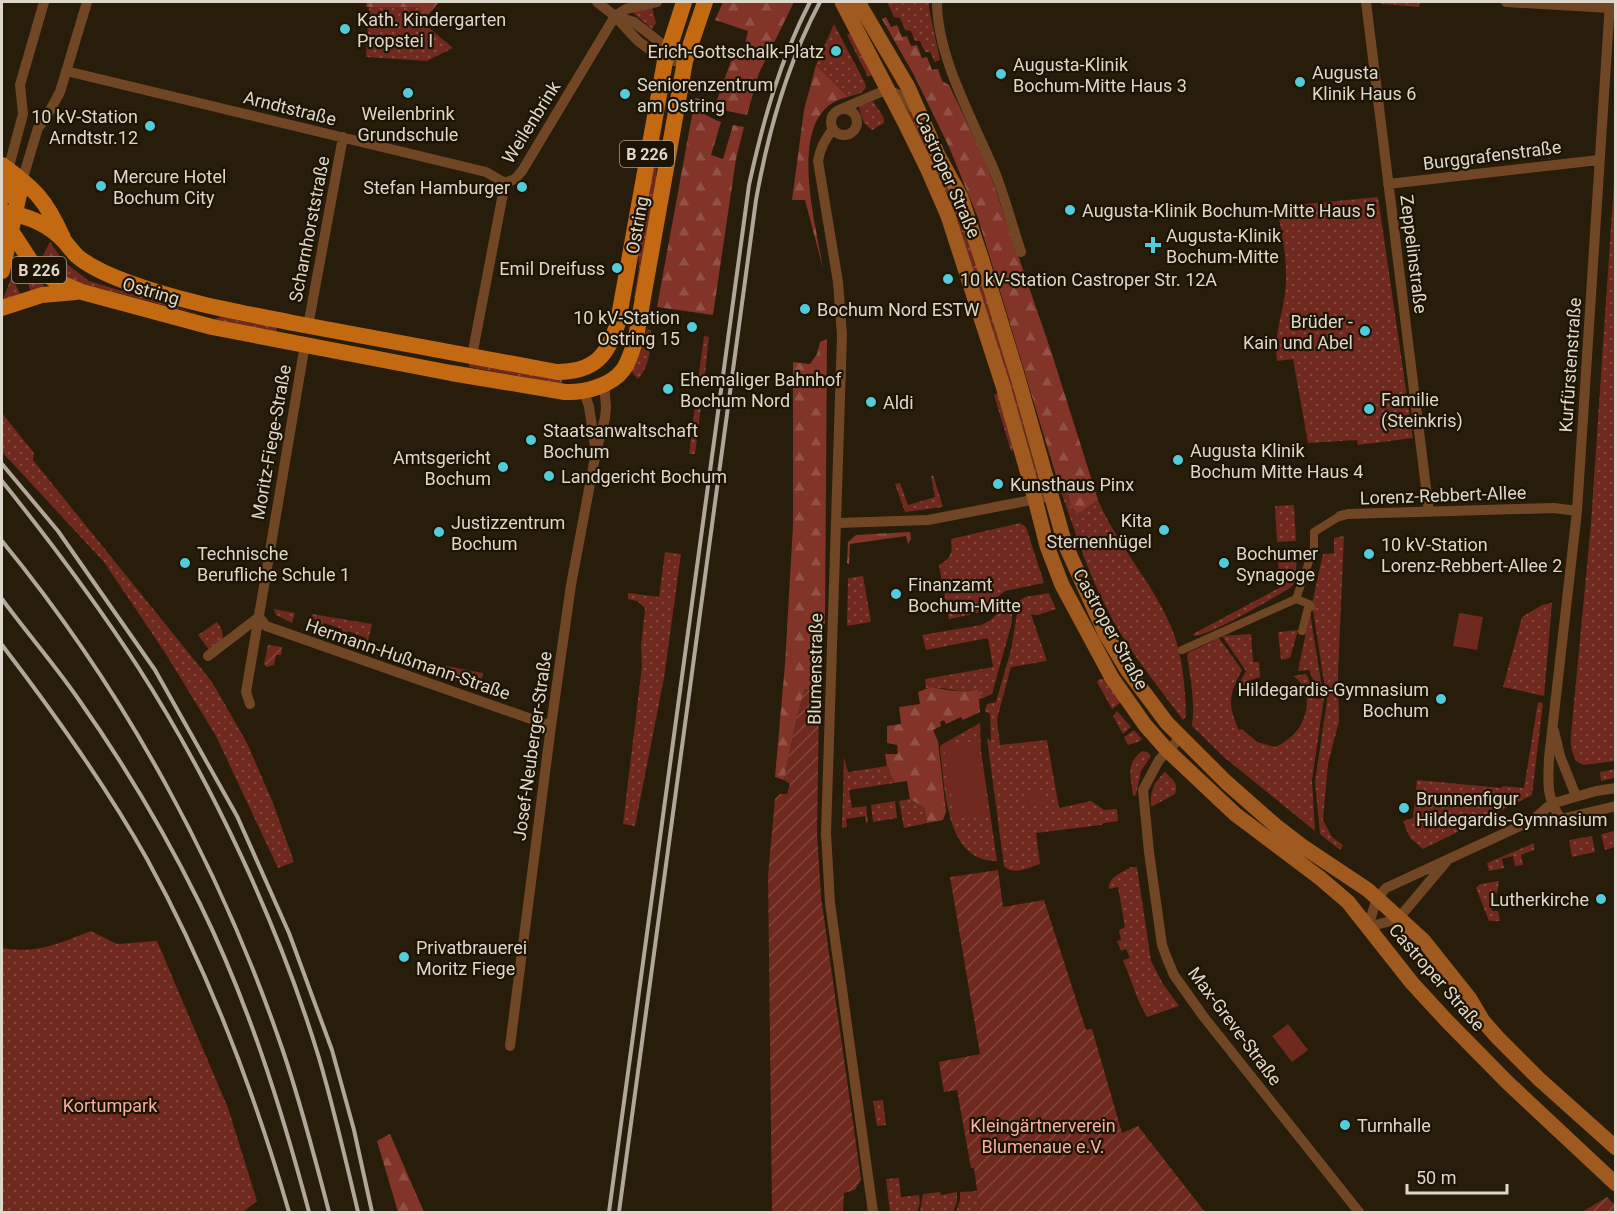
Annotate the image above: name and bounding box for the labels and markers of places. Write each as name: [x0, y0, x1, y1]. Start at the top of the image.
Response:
place label: Kath. Kindergarten Propstei I: [357, 9, 506, 51]
marker: Kath. Kindergarten Propstei I: [338, 22, 352, 36]
place label: Erich-Gottschalk-Platz: [647, 41, 824, 62]
marker: Erich-Gottschalk-Platz: [829, 44, 843, 58]
place label: Augusta-Klinik Bochum-Mitte Haus 3: [1013, 54, 1187, 96]
place label: Augusta Klinik Haus 6: [1312, 62, 1416, 104]
marker: Augusta-Klinik Bochum-Mitte Haus 3: [994, 67, 1008, 81]
place label: Seniorenzentrum am Ostring: [637, 74, 773, 116]
marker: Augusta Klinik Haus 6: [1293, 75, 1307, 89]
marker: Weilenbrink Grundschule: [401, 86, 415, 100]
marker: Seniorenzentrum am Ostring: [618, 87, 632, 101]
place label: Weilenbrink Grundschule: [358, 103, 458, 145]
place label: 10 kV-Station Arndtstr.12: [31, 106, 138, 148]
marker: 10 kV-Station Arndtstr.12: [143, 119, 157, 133]
place label: Mercure Hotel Bochum City: [113, 166, 226, 208]
place label: Stefan Hamburger: [363, 177, 510, 198]
marker: Mercure Hotel Bochum City: [94, 179, 108, 193]
marker: Stefan Hamburger: [515, 180, 529, 194]
place label: Augusta-Klinik Bochum-Mitte Haus 5: [1082, 200, 1375, 221]
marker: Augusta-Klinik Bochum-Mitte Haus 5: [1063, 203, 1077, 217]
place label: Augusta-Klinik Bochum-Mitte: [1166, 225, 1282, 267]
marker: Augusta-Klinik Bochum-Mitte: [1144, 236, 1162, 254]
place label: Emil Dreifuss: [499, 258, 605, 279]
marker: Emil Dreifuss: [610, 261, 624, 275]
place label: 10 kV-Station Castroper Str. 12A: [960, 269, 1217, 290]
marker: 10 kV-Station Castroper Str. 12A: [941, 272, 955, 286]
place label: Bochum Nord ESTW: [817, 299, 979, 320]
marker: Bochum Nord ESTW: [798, 302, 812, 316]
place label: 10 kV-Station Ostring 15: [573, 307, 680, 349]
place label: Brüder - Kain und Abel: [1243, 311, 1353, 353]
marker: 10 kV-Station Ostring 15: [685, 320, 699, 334]
marker: Brüder - Kain und Abel: [1358, 324, 1372, 338]
place label: Ehemaliger Bahnhof Bochum Nord: [680, 369, 842, 411]
marker: Ehemaliger Bahnhof Bochum Nord: [661, 382, 675, 396]
place label: Familie (Steinkris): [1381, 389, 1463, 432]
place label: Aldi: [883, 392, 914, 413]
marker: Aldi: [864, 395, 878, 409]
marker: Familie (Steinkris): [1362, 402, 1376, 416]
place label: Staatsanwaltschaft Bochum: [543, 420, 698, 462]
marker: Staatsanwaltschaft Bochum: [524, 433, 538, 447]
place label: Augusta Klinik Bochum Mitte Haus 4: [1190, 440, 1363, 482]
place label: Amtsgericht Bochum: [393, 447, 491, 489]
marker: Augusta Klinik Bochum Mitte Haus 4: [1171, 453, 1185, 467]
marker: Amtsgericht Bochum: [496, 460, 510, 474]
place label: Landgericht Bochum: [561, 466, 727, 487]
marker: Landgericht Bochum: [542, 469, 556, 483]
place label: Kunsthaus Pinx: [1010, 474, 1134, 495]
marker: Kunsthaus Pinx: [991, 477, 1005, 491]
place label: Kita Sternenhügel: [1046, 510, 1152, 552]
place label: Justizzentrum Bochum: [451, 512, 565, 554]
marker: Kita Sternenhügel: [1157, 523, 1171, 537]
marker: Justizzentrum Bochum: [432, 525, 446, 539]
place label: 10 kV-Station Lorenz-Rebbert-Allee 2: [1381, 534, 1562, 576]
place label: Technische Berufliche Schule 1: [197, 543, 350, 585]
place label: Bochumer Synagoge: [1236, 543, 1318, 585]
marker: 10 kV-Station Lorenz-Rebbert-Allee 2: [1362, 547, 1376, 561]
marker: Technische Berufliche Schule 1: [178, 556, 192, 570]
marker: Bochumer Synagoge: [1217, 556, 1231, 570]
place label: Finanzamt Bochum-Mitte: [908, 574, 1021, 616]
marker: Finanzamt Bochum-Mitte: [889, 587, 903, 601]
place label: Hildegardis-Gymnasium Bochum: [1237, 679, 1429, 721]
marker: Hildegardis-Gymnasium Bochum: [1434, 692, 1448, 706]
place label: Brunnenfigur Hildegardis-Gymnasium: [1416, 788, 1608, 830]
marker: Brunnenfigur Hildegardis-Gymnasium: [1397, 801, 1411, 815]
place label: Lutherkirche: [1490, 889, 1589, 910]
marker: Lutherkirche: [1594, 892, 1608, 906]
place label: Privatbrauerei Moritz Fiege: [416, 937, 527, 979]
marker: Privatbrauerei Moritz Fiege: [397, 950, 411, 964]
place label: Turnhalle: [1357, 1115, 1431, 1136]
marker: Turnhalle: [1338, 1118, 1352, 1132]

